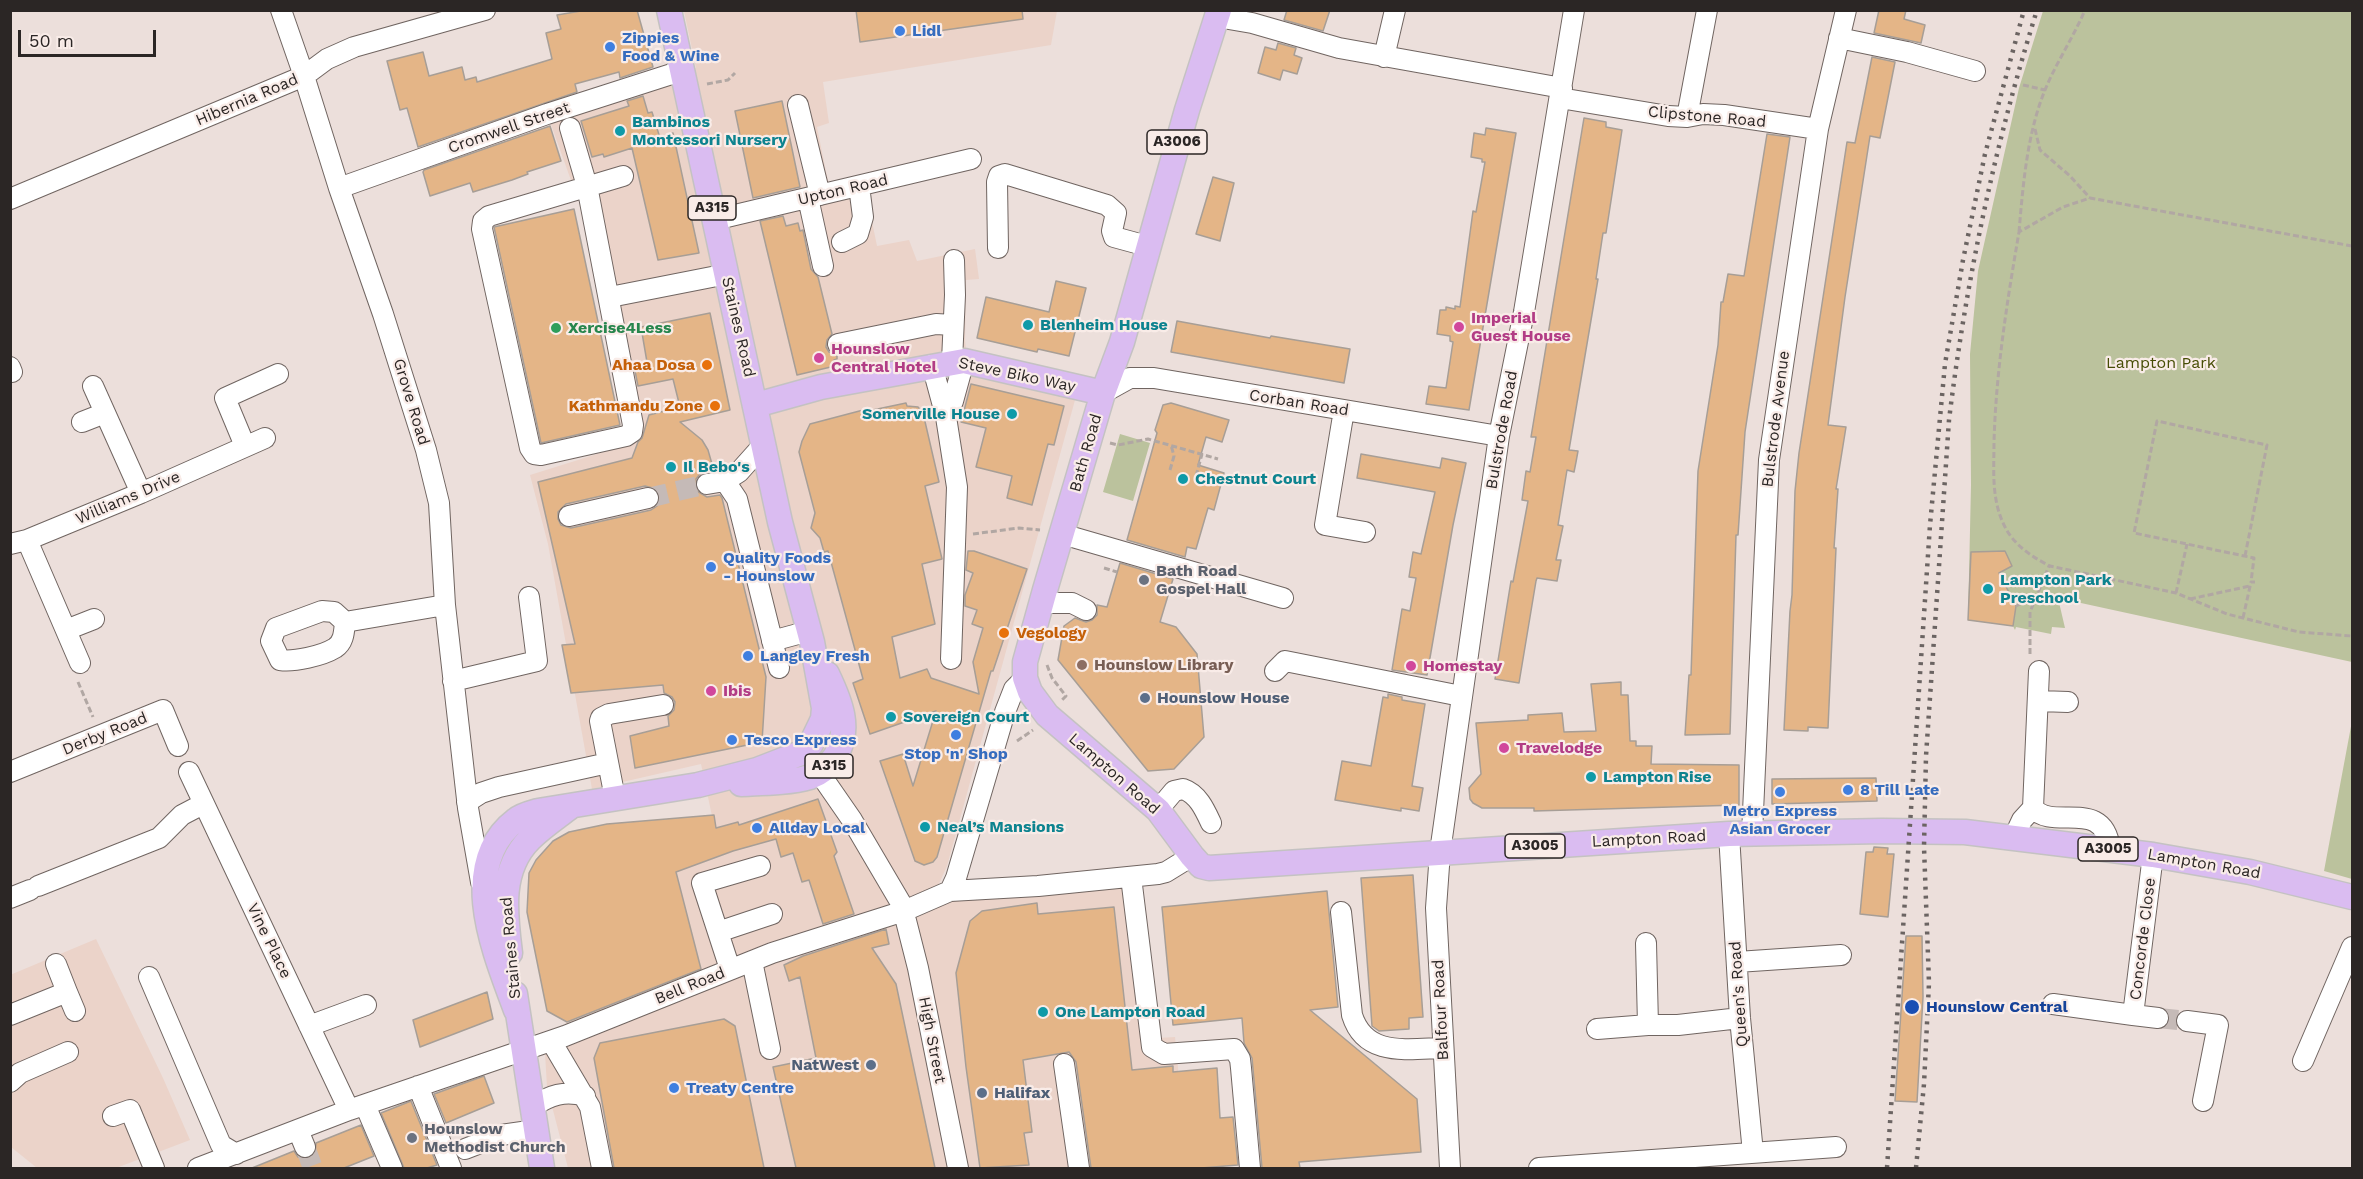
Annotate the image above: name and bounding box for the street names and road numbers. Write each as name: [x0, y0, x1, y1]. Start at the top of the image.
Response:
street label: Hibernia Road: [193, 70, 301, 130]
street label: Cromwell Street: [445, 98, 573, 158]
street label: Clipstone Road: [1647, 102, 1767, 132]
road number: A3006: [1147, 130, 1207, 154]
street label: Upton Road: [796, 170, 890, 210]
road number: A315: [688, 196, 736, 220]
street label: Staines Road: [717, 275, 759, 379]
street label: Bulstrode Avenue: [1758, 350, 1794, 488]
street label: Steve Biko Way: [957, 353, 1077, 397]
street label: Grove Road: [389, 356, 433, 448]
street label: Bulstrode Road: [1482, 369, 1522, 491]
street label: Corban Road: [1248, 386, 1350, 420]
street label: Bath Road: [1066, 412, 1106, 494]
street label: Williams Drive: [73, 467, 183, 529]
street label: Derby Road: [60, 708, 150, 760]
street label: Lampton Road: [1065, 729, 1163, 819]
road number: A315: [805, 754, 853, 778]
street label: Lampton Road: [1591, 826, 1707, 852]
road number: A3005: [1505, 834, 1565, 858]
road number: A3005: [2078, 837, 2138, 861]
street label: Lampton Road: [2146, 845, 2262, 883]
street label: Concorde Close: [2126, 877, 2160, 1001]
street label: Staines Road: [497, 896, 525, 1000]
street label: Vine Place: [243, 900, 295, 982]
street label: Queen's Road: [1726, 940, 1752, 1048]
street label: Balfour Road: [1429, 959, 1453, 1061]
street label: Bell Road: [652, 963, 728, 1009]
street label: High Street: [914, 995, 950, 1085]

